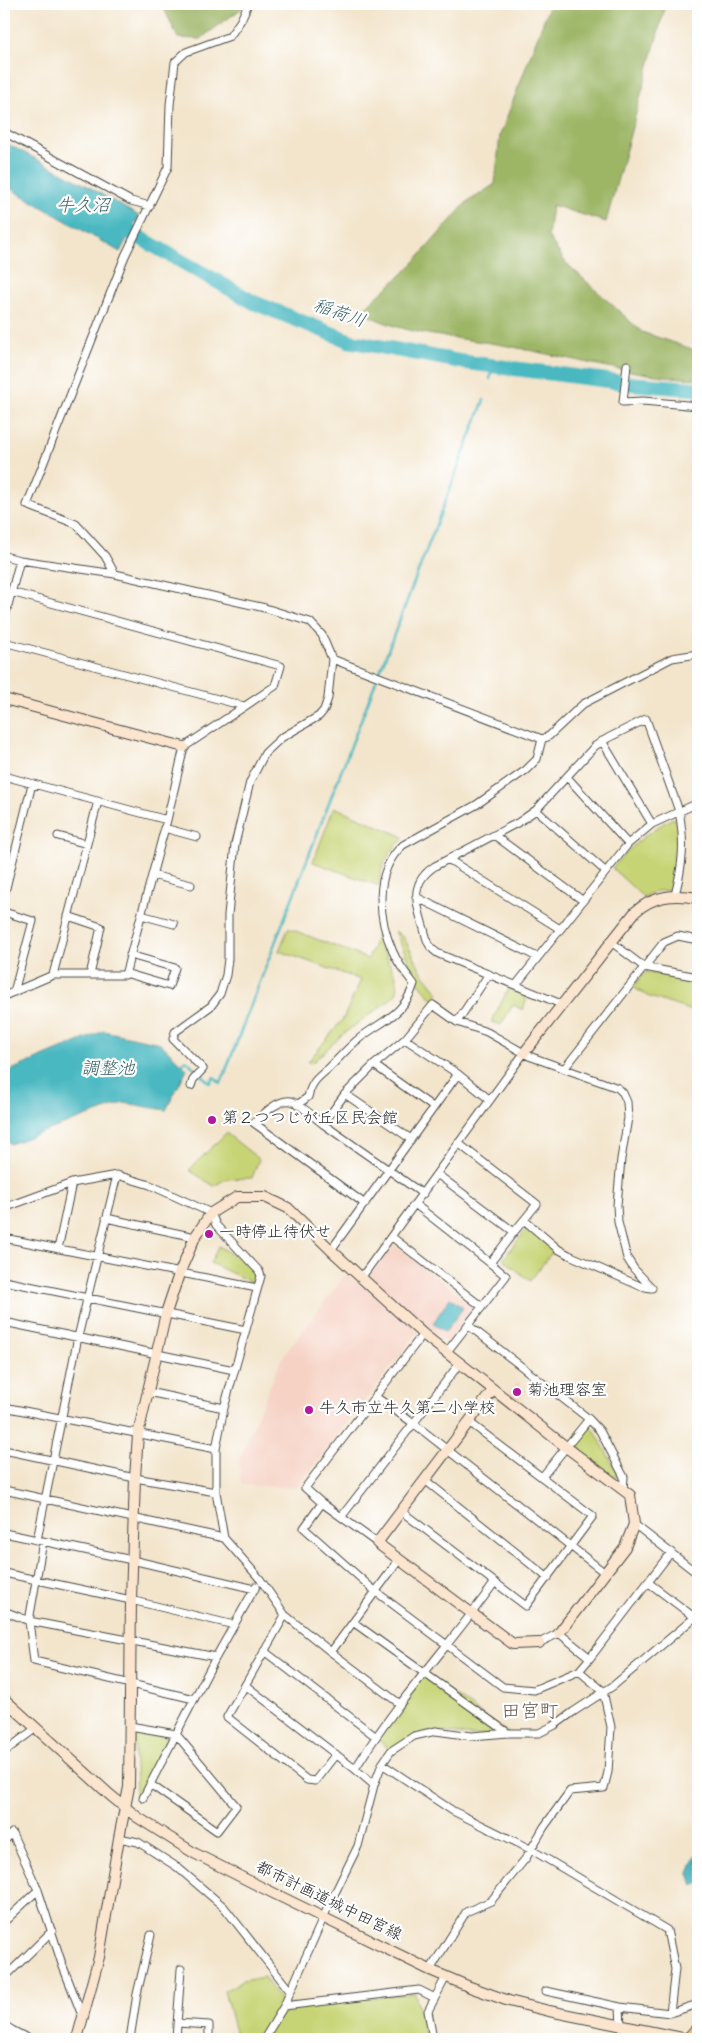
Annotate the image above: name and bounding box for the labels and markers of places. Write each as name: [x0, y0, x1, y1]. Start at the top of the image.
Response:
place label: 第２つつじが丘区民会館: [222, 1109, 398, 1130]
marker: 第２つつじが丘区民会館: [206, 1114, 218, 1126]
place label: 一時停止待伏せ: [219, 1224, 331, 1244]
marker: 一時停止待伏せ: [203, 1228, 215, 1240]
place label: 菊池理容室: [527, 1381, 607, 1402]
marker: 菊池理容室: [511, 1386, 523, 1398]
place label: 牛久市立牛久第二小学校: [319, 1399, 495, 1420]
marker: 牛久市立牛久第二小学校: [303, 1404, 315, 1416]

